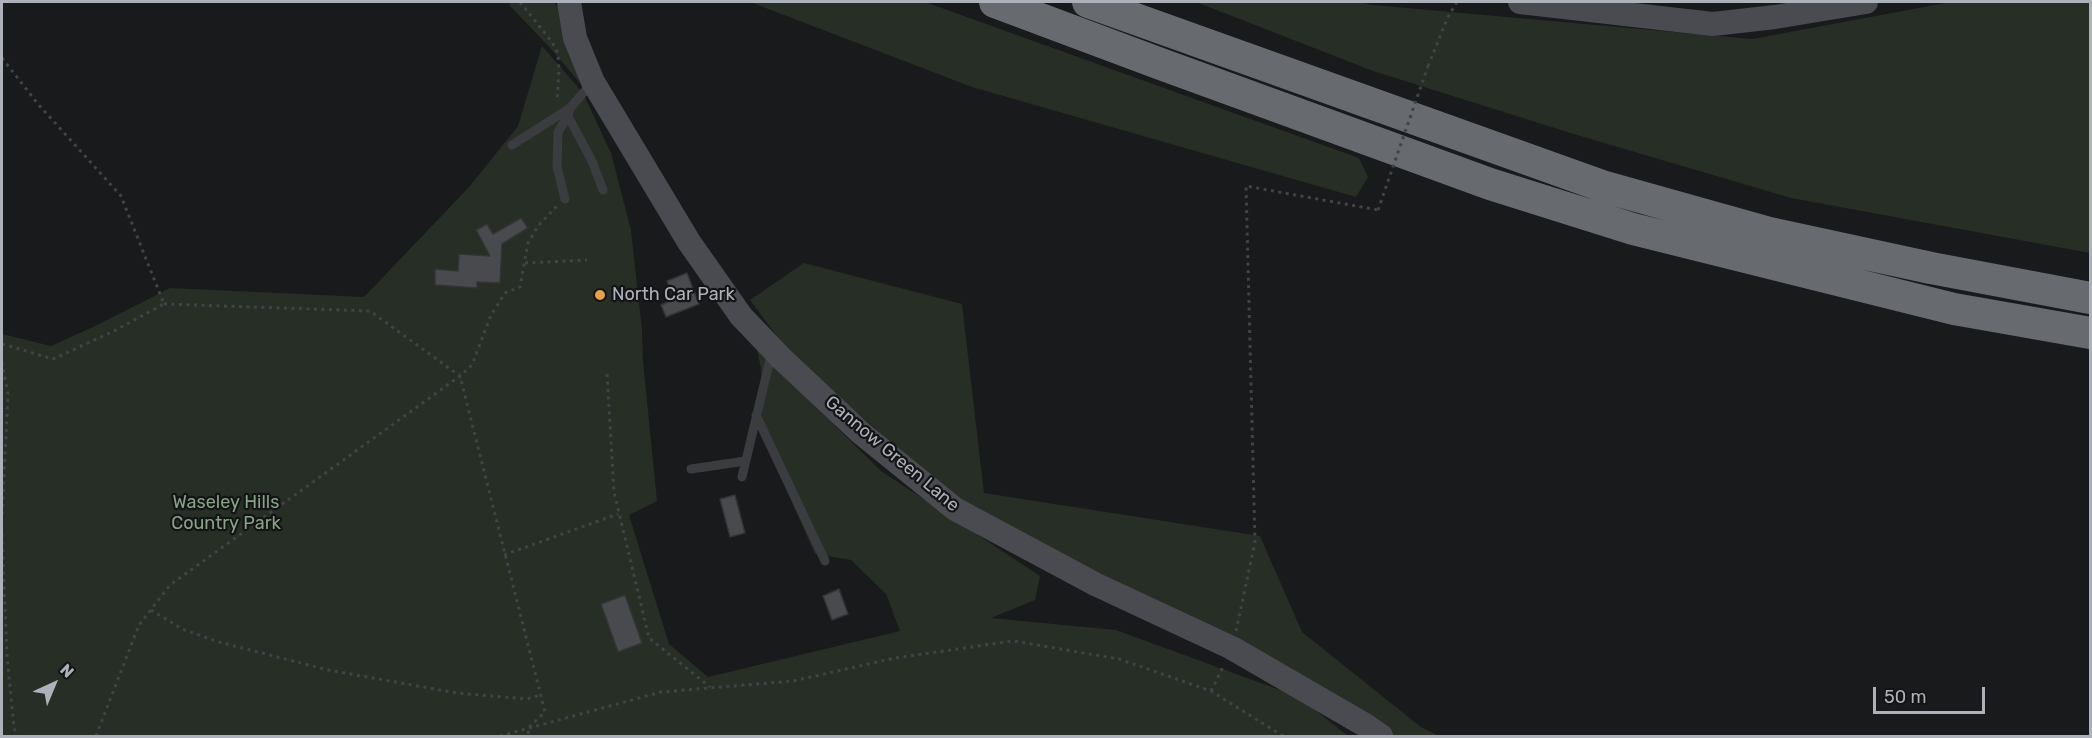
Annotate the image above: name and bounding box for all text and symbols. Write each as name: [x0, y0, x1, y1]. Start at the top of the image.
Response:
place label: North Car Park: [612, 284, 735, 306]
marker: North Car Park: [593, 288, 607, 302]
street label: Gannow Green Lane: [821, 392, 963, 516]
park label: Waseley Hills Country Park: [171, 492, 281, 534]
north arrow: [24, 654, 84, 714]
text: N: [56, 660, 78, 682]
scale bar: [1876, 675, 1988, 713]
text: 50 m: [1884, 686, 1927, 708]

